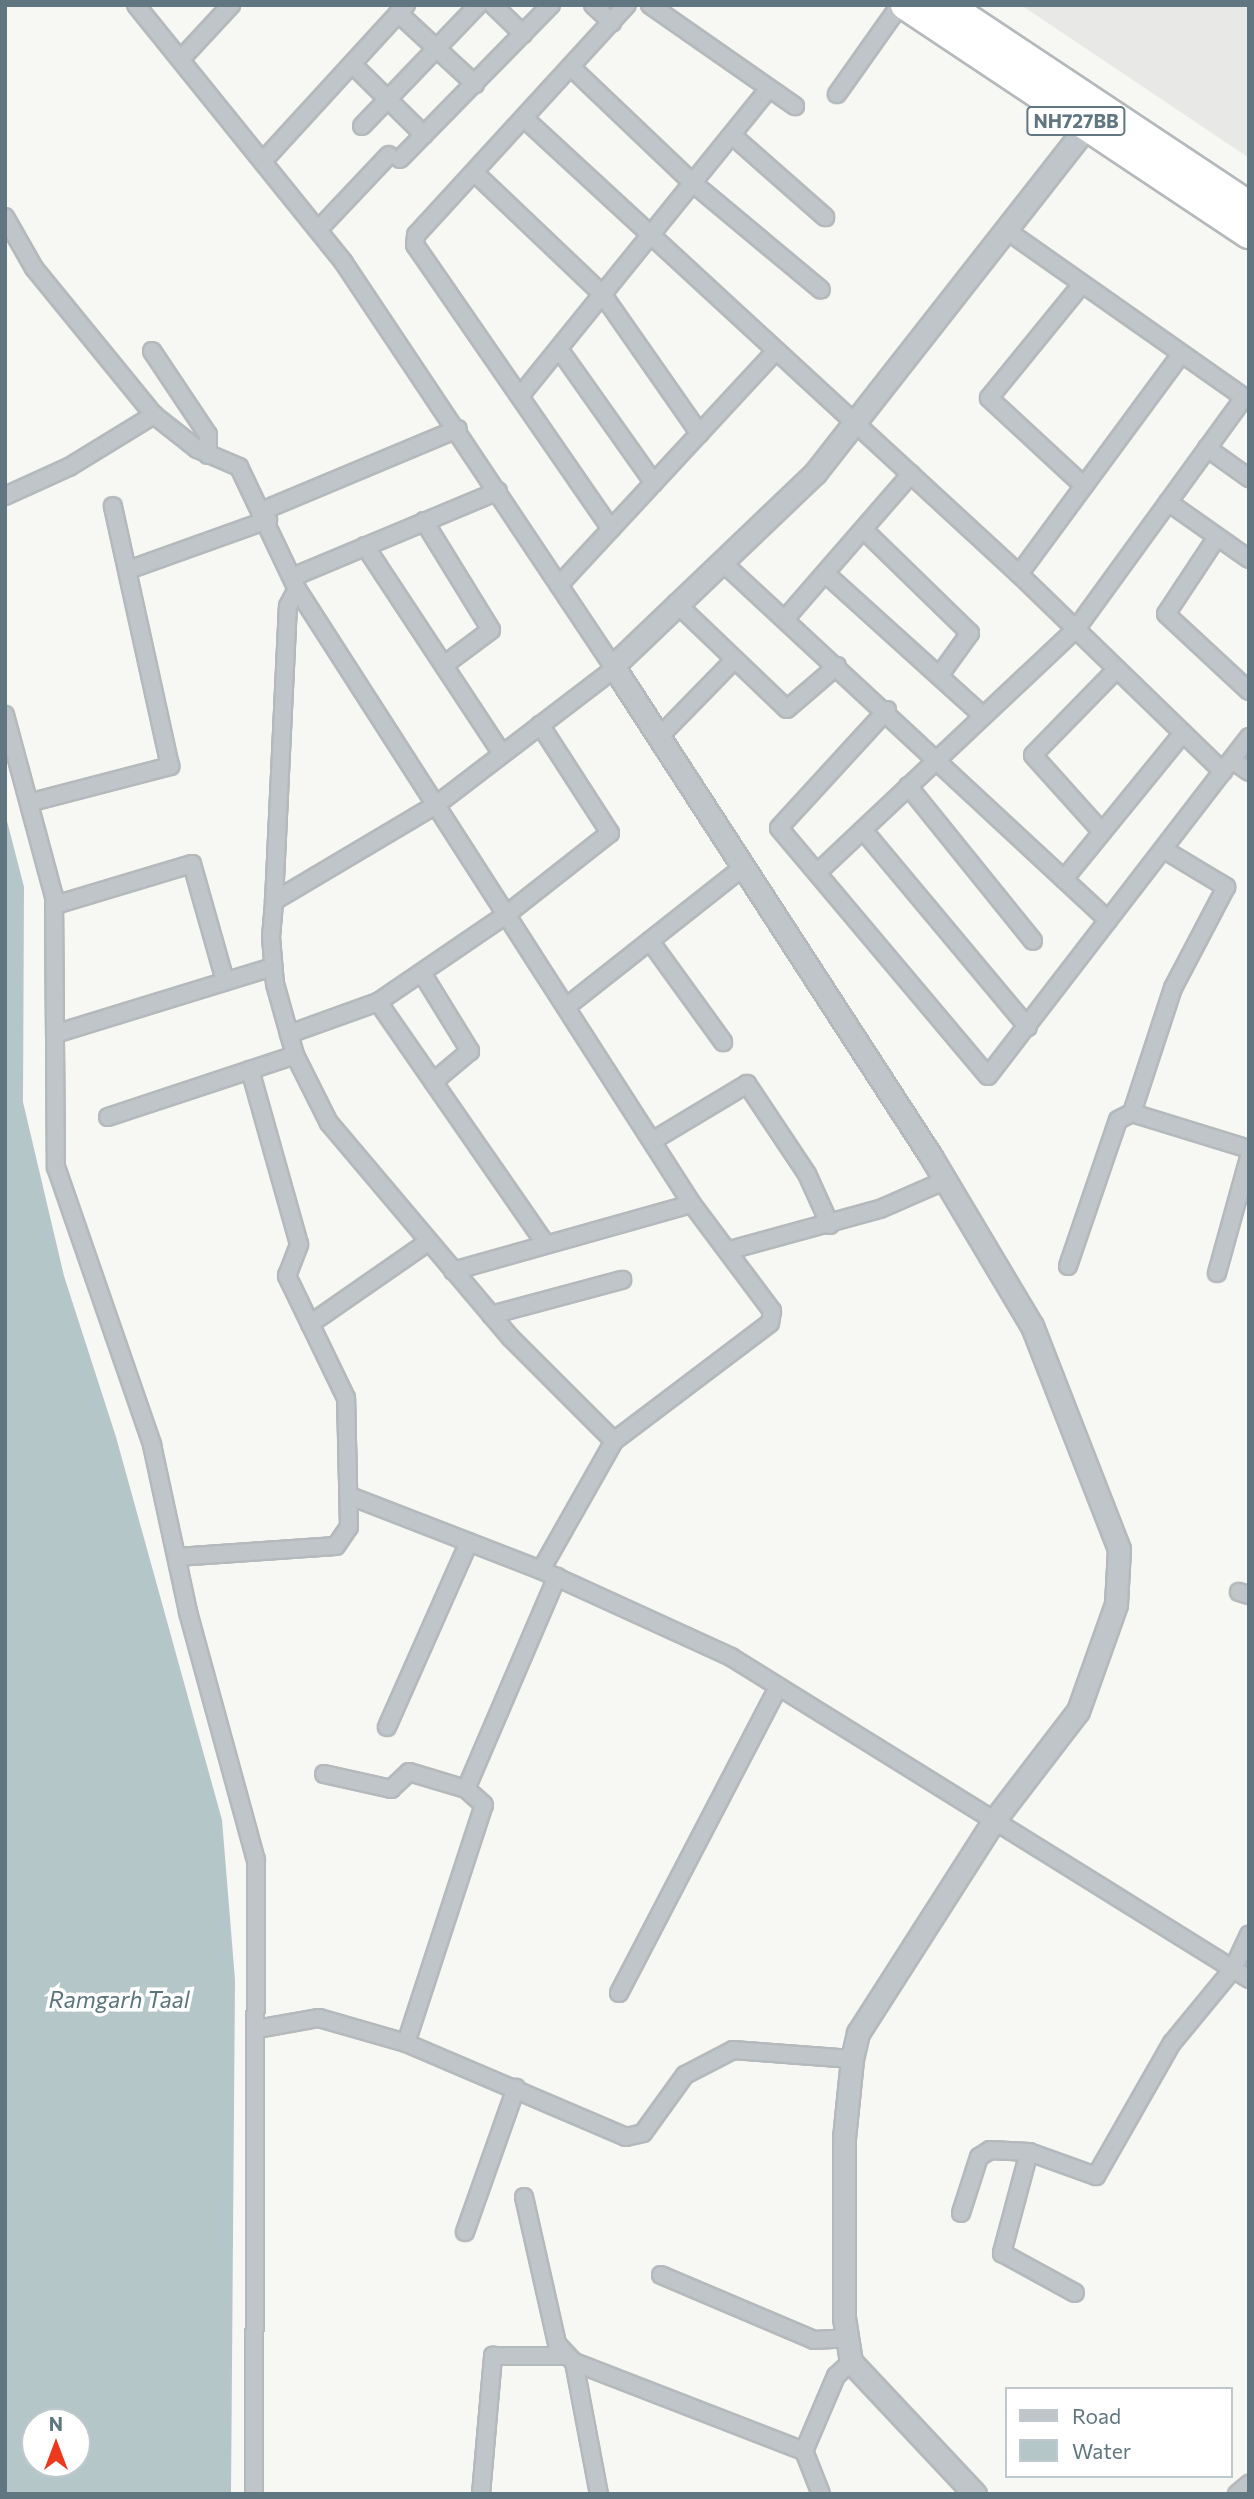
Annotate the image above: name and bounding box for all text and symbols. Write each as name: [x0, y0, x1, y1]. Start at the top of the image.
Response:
road number: NH727BB: [1025, 105, 1127, 136]
water label: Ramgarh Taal: [48, 1985, 190, 2013]
legend: [1006, 2387, 1233, 2478]
text: Road: [1072, 2403, 1121, 2428]
north arrow: [21, 2408, 91, 2478]
text: N: [49, 2412, 63, 2435]
text: Water: [1072, 2438, 1131, 2463]

